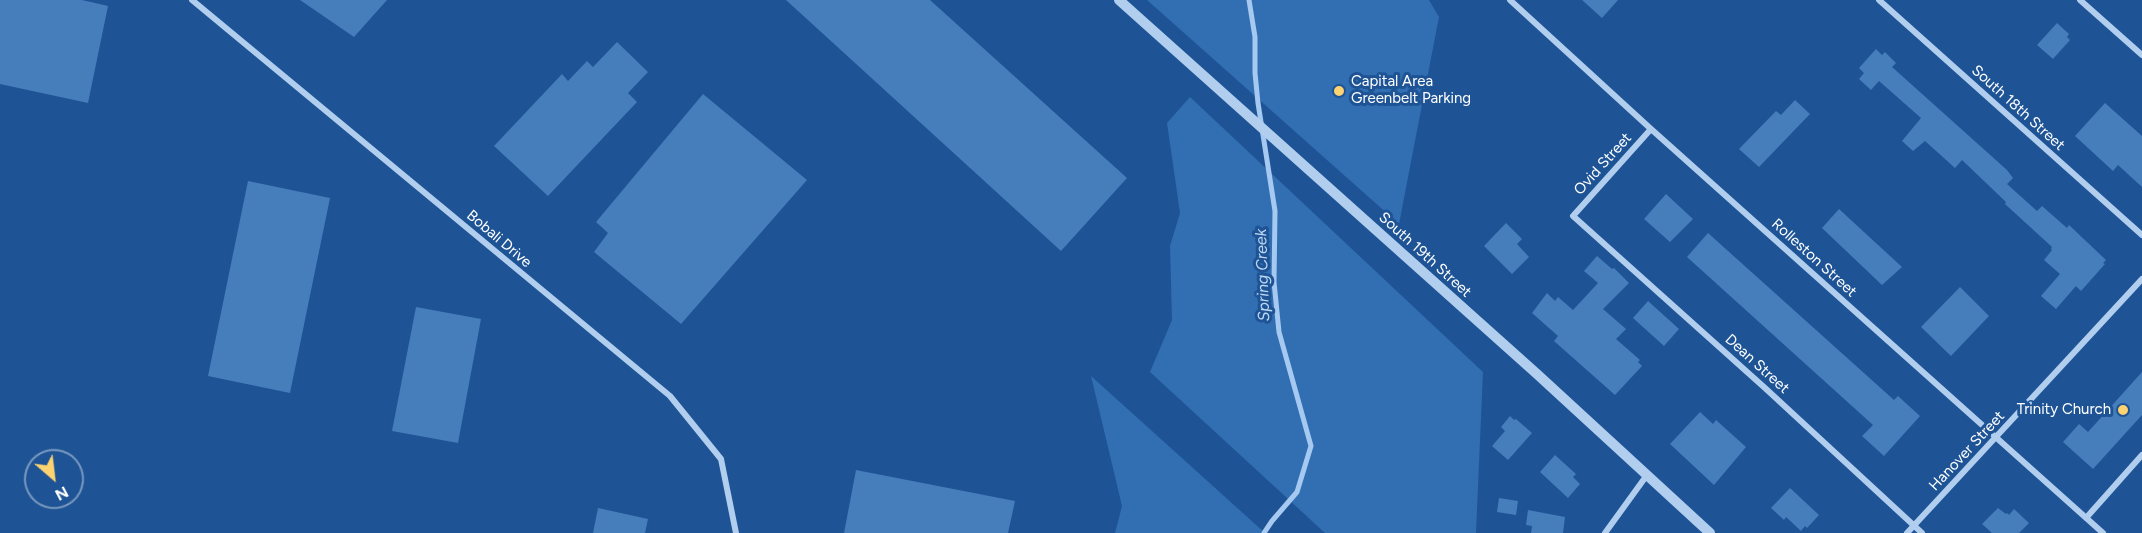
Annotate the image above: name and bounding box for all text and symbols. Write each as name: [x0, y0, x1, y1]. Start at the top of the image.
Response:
street label: South 18th Street: [1968, 61, 2068, 155]
place label: Capital Area Greenbelt Parking: [1351, 73, 1471, 108]
marker: Capital Area Greenbelt Parking: [1332, 84, 1346, 98]
street label: Ovid Street: [1570, 129, 1636, 199]
street label: Bobali Drive: [463, 207, 535, 271]
street label: South 19th Street: [1375, 209, 1475, 301]
street label: Rolleston Street: [1768, 215, 1860, 301]
water label: Spring Creek: [1252, 228, 1274, 322]
street label: Dean Street: [1721, 330, 1793, 398]
place label: Trinity Church: [2017, 401, 2111, 419]
marker: Trinity Church: [2116, 403, 2130, 417]
street label: Hanover Street: [1926, 407, 2008, 495]
north arrow: [24, 449, 84, 509]
text: N: [52, 482, 72, 505]

